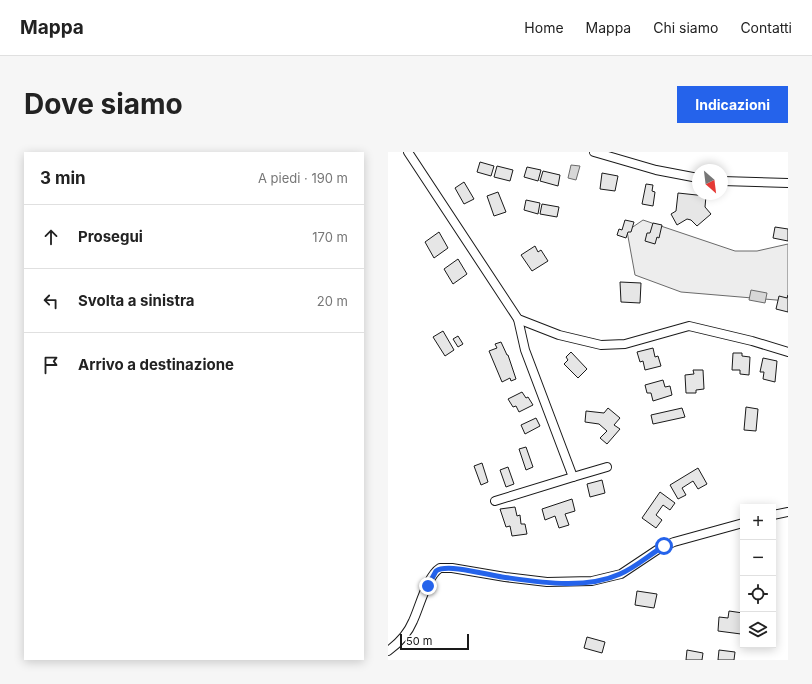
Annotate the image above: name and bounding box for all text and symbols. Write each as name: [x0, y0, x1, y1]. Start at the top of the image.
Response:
text: Mappa: [20, 16, 84, 39]
text: Home: [524, 19, 564, 36]
text: Mappa: [586, 19, 631, 36]
text: Chi siamo: [653, 19, 718, 36]
text: Contatti: [740, 19, 792, 36]
button: Indicazioni: [677, 86, 788, 123]
text: Dove siamo: [24, 87, 183, 121]
north arrow: [692, 164, 728, 200]
text: 3 min: [40, 168, 86, 188]
text: A piedi · 190 m: [258, 170, 348, 186]
icon: ahead: [40, 226, 62, 248]
text: Prosegui: [78, 227, 143, 246]
text: 170 m: [312, 229, 348, 245]
icon: left: [40, 290, 62, 312]
text: Svolta a sinistra: [78, 291, 195, 310]
text: 20 m: [317, 293, 348, 309]
icon: arrive: [40, 354, 62, 376]
text: Arrivo a destinazione: [78, 355, 234, 374]
map controls: [740, 504, 776, 648]
button: +: [740, 504, 776, 540]
route start: [655, 537, 673, 555]
button: −: [740, 540, 776, 576]
button: locate: [740, 576, 776, 612]
route end: [419, 577, 437, 595]
button: layers: [740, 612, 776, 648]
scale bar: [400, 632, 469, 651]
text: 50 m: [406, 634, 432, 648]

